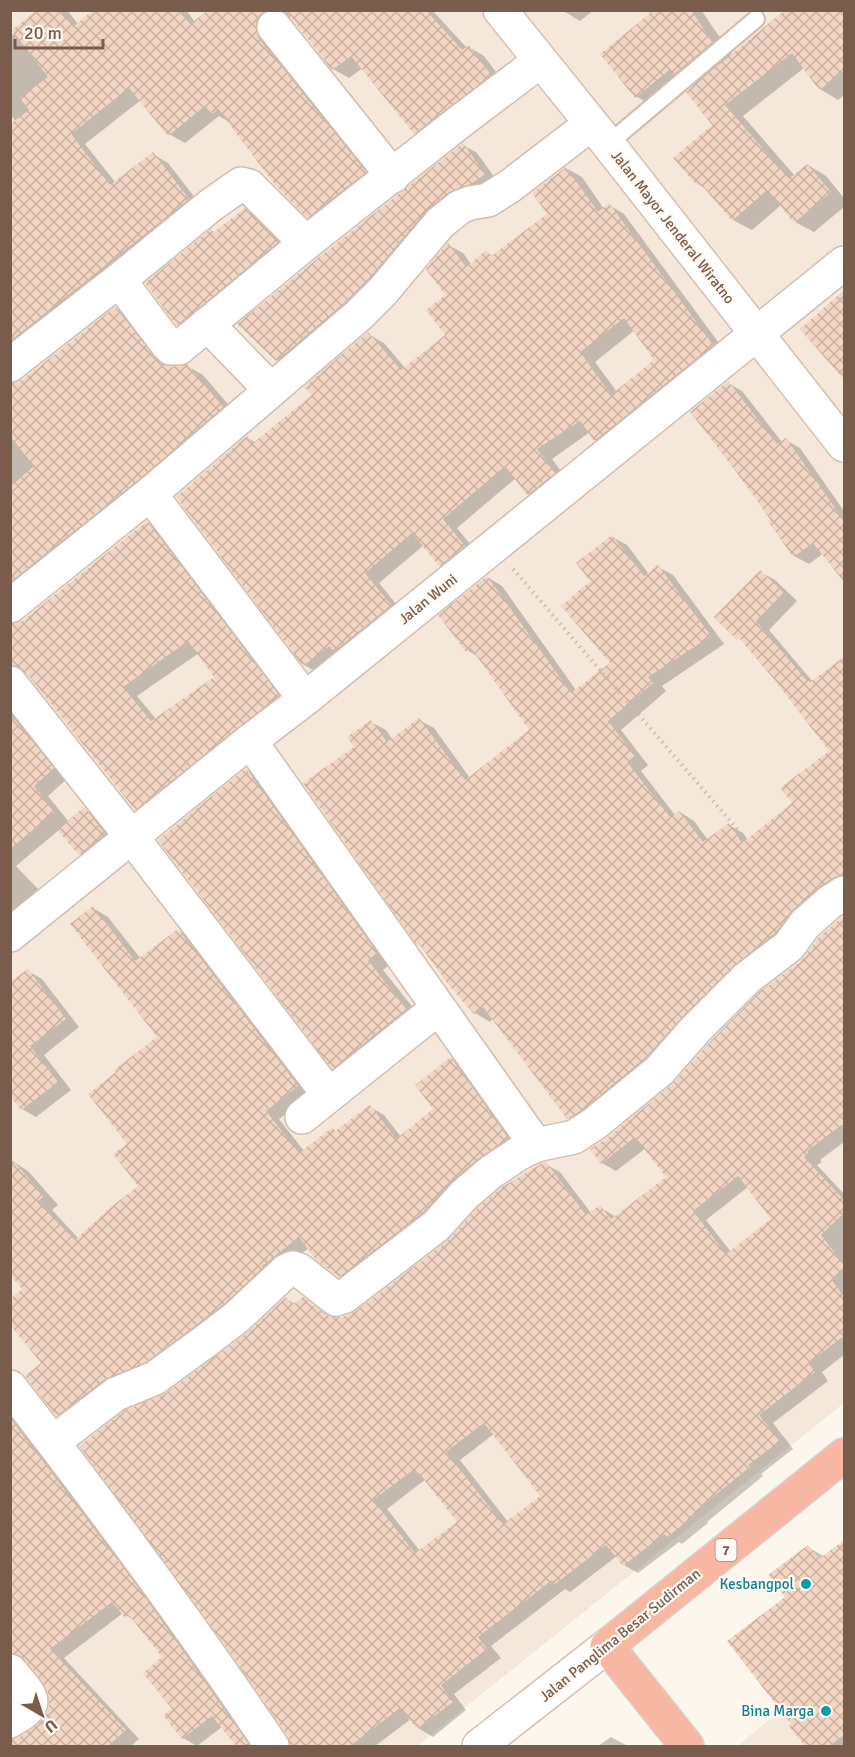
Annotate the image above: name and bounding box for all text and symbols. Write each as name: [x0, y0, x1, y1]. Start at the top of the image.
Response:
scale bar: [15, 12, 104, 50]
text: 20 m: [24, 22, 62, 44]
street label: Jalan Mayor Jenderal Wiratno: [607, 147, 739, 308]
street label: Jalan Wuni: [395, 570, 461, 628]
road number: 7: [716, 1539, 736, 1561]
street label: Jalan Panglima Besar Sudirman: [536, 1564, 704, 1706]
place label: Kesbangpol: [719, 1575, 794, 1593]
marker: Kesbangpol: [799, 1577, 813, 1591]
north arrow: [12, 1685, 72, 1745]
place label: Bina Marga: [741, 1702, 814, 1720]
marker: Bina Marga: [819, 1704, 833, 1718]
text: U: [40, 1715, 61, 1737]

